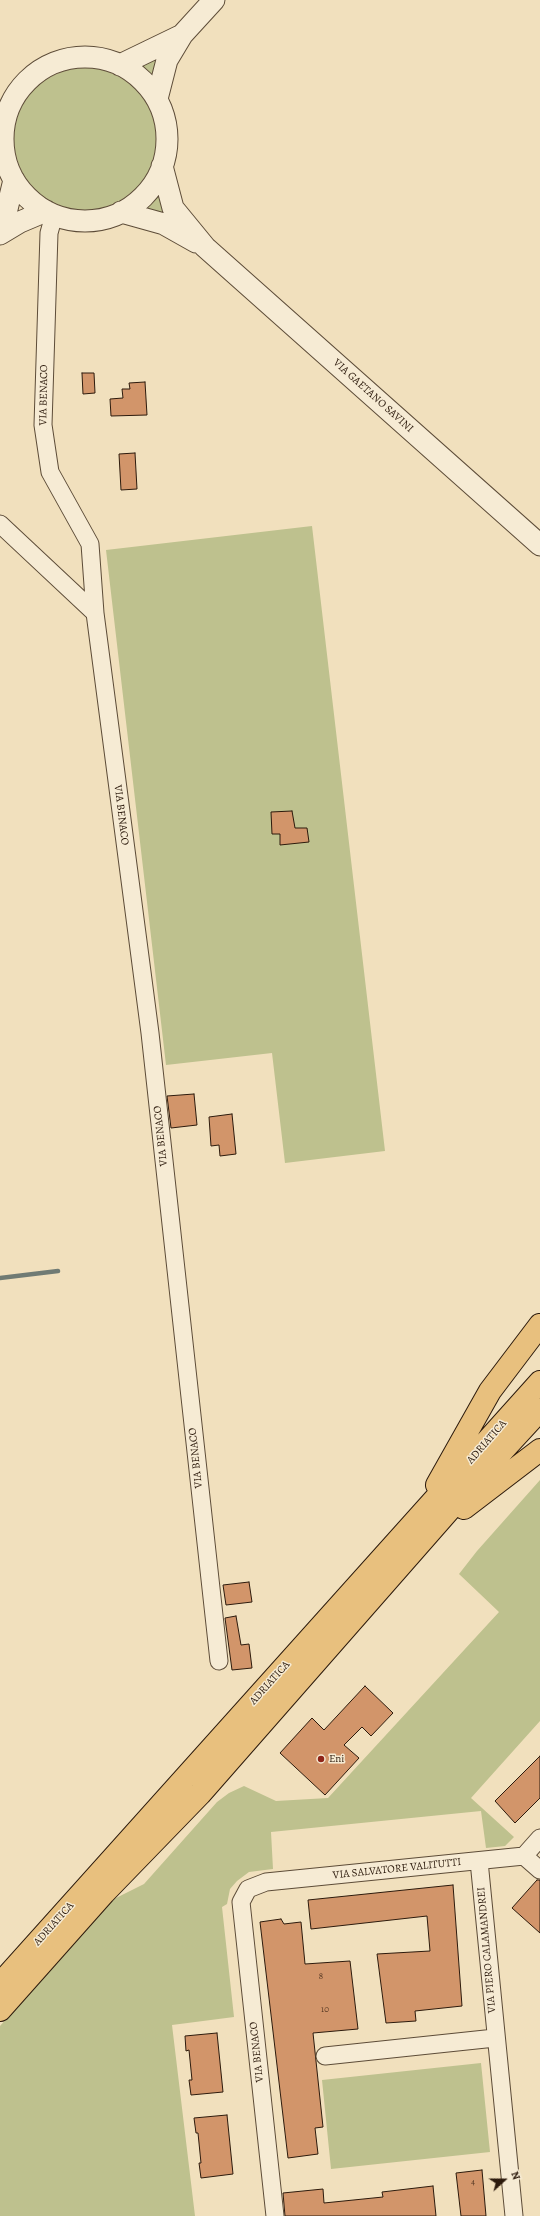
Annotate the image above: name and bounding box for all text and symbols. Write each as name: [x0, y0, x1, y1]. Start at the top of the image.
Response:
street label: VIA GAETANO SAVINI: [330, 356, 416, 436]
street label: VIA BENACO: [37, 365, 51, 425]
street label: VIA BENACO: [111, 784, 131, 846]
street label: VIA BENACO: [151, 1105, 171, 1167]
street label: ADRIATICA: [464, 1417, 510, 1467]
street label: VIA BENACO: [186, 1427, 206, 1489]
street label: ADRIATICA: [247, 1658, 293, 1708]
place label: Eni: [329, 1752, 344, 1766]
marker: Eni: [316, 1754, 326, 1764]
street label: VIA SALVATORE VALITUTTI: [332, 1856, 462, 1882]
street label: VIA PIERO CALAMANDREI: [475, 1887, 499, 2013]
street label: ADRIATICA: [31, 1899, 77, 1949]
house number: 8: [319, 1972, 323, 1982]
house number: 10: [321, 2005, 329, 2015]
street label: VIA BENACO: [247, 2021, 267, 2083]
north arrow: [484, 2160, 524, 2200]
text: N: [507, 2169, 524, 2182]
house number: 4: [471, 2177, 475, 2187]

